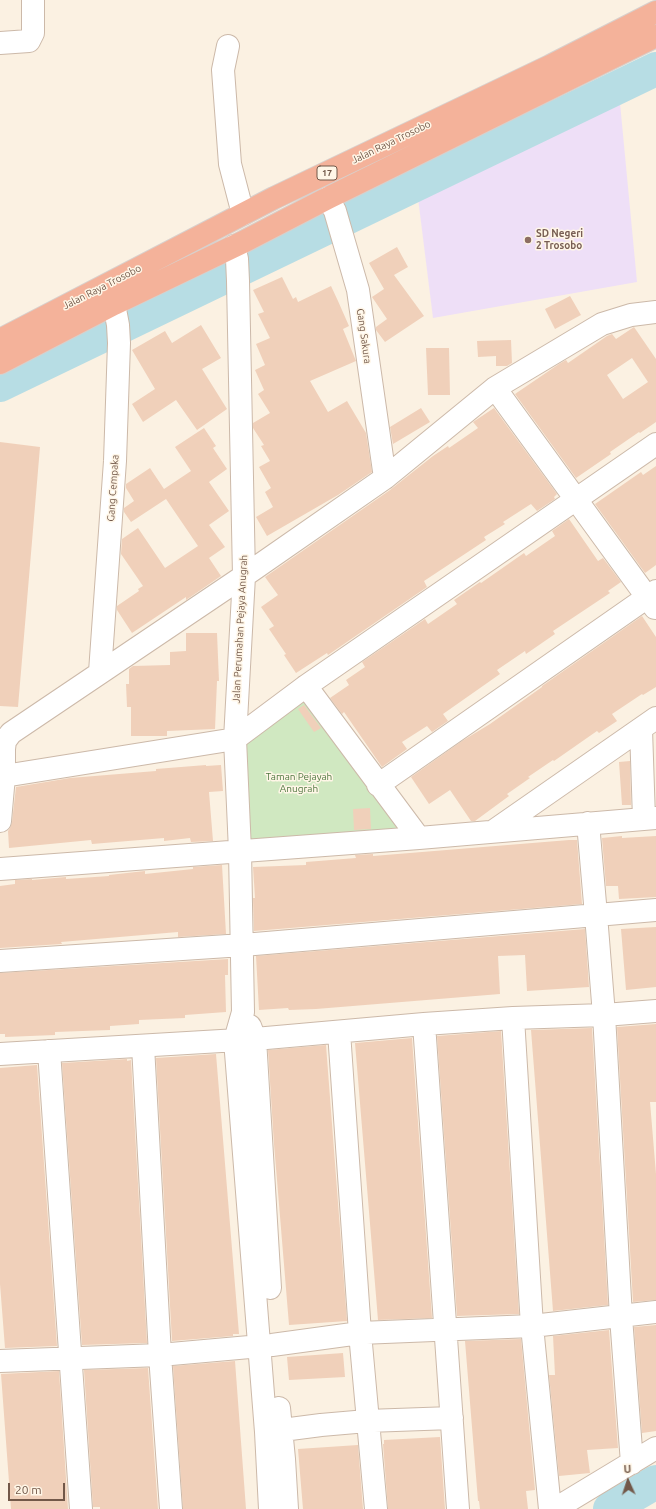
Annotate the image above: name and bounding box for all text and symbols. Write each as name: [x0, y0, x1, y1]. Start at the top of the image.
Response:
street label: Jalan Raya Trosobo: [350, 118, 432, 166]
road number: 17: [317, 166, 337, 180]
place label: SD Negeri 2 Trosobo: [536, 228, 583, 252]
marker: SD Negeri 2 Trosobo: [523, 235, 533, 245]
street label: Jalan Raya Trosobo: [61, 262, 143, 312]
street label: Gang Sakura: [354, 308, 374, 364]
street label: Gang Cempaka: [105, 454, 121, 522]
street label: Jalan Perumahan Pejaya Anugrah: [230, 554, 250, 704]
park label: Taman Pejayah Anugrah: [266, 771, 332, 794]
north arrow: [608, 1461, 648, 1501]
text: U: [623, 1463, 632, 1475]
scale bar: [10, 1475, 67, 1501]
text: 20 m: [15, 1483, 42, 1496]

